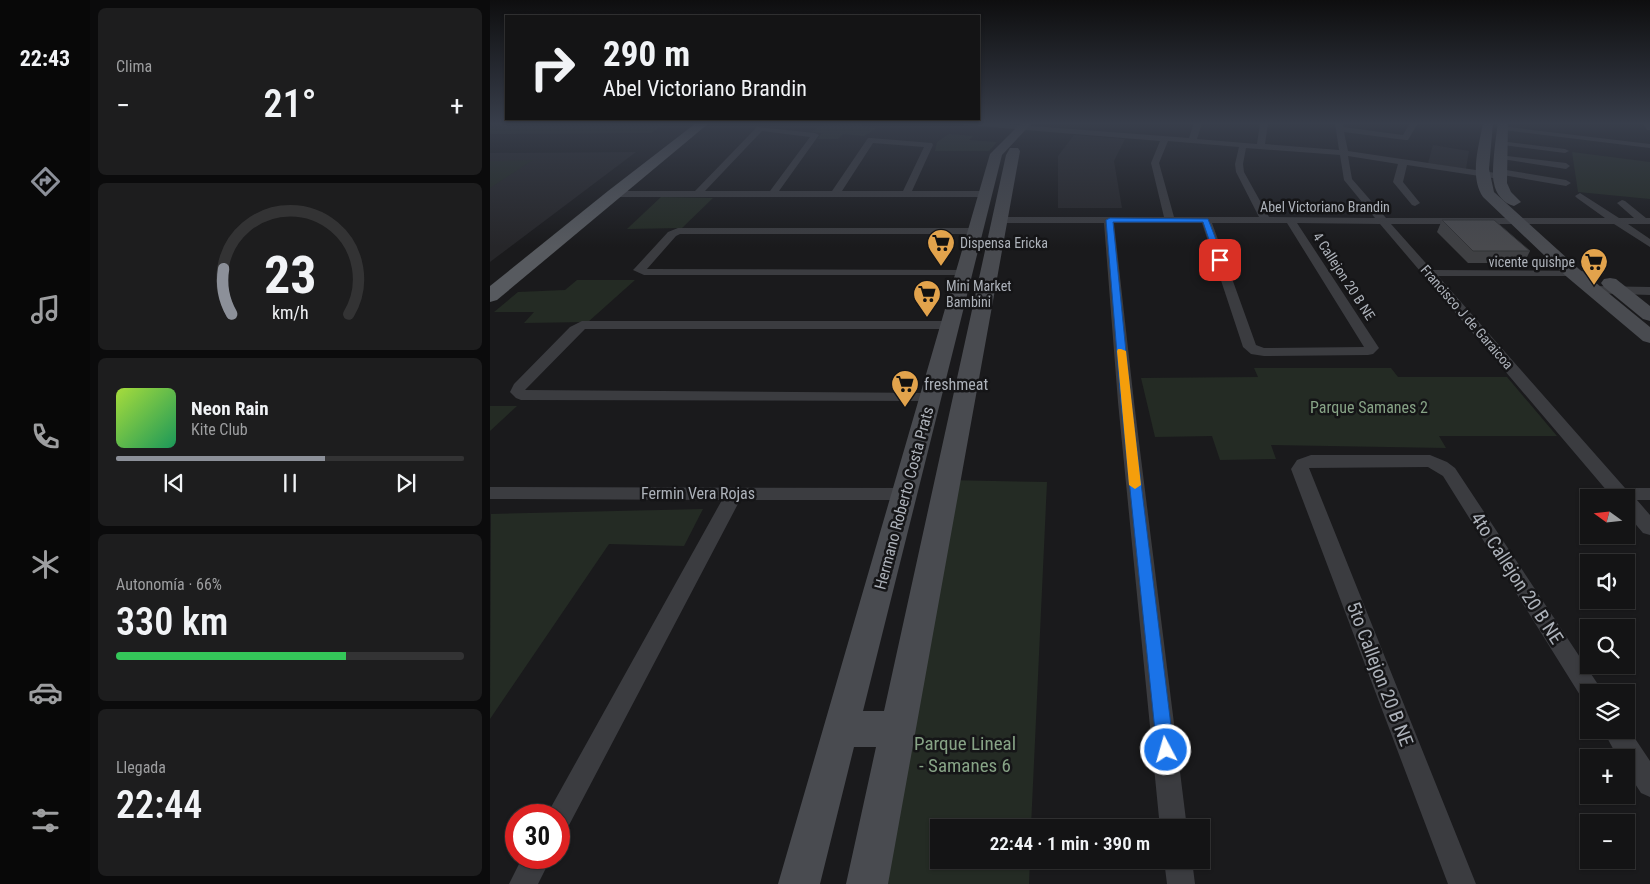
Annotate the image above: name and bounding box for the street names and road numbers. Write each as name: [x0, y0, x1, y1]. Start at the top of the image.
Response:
street label: Abel Victoriano Brandin: [1260, 199, 1390, 215]
street label: 4 Callejon 20 B NE: [1310, 229, 1378, 323]
street label: Francisco J de Garaicoa: [1417, 262, 1517, 372]
street label: Hermano Roberto Costa Prats: [870, 404, 938, 592]
street label: Fermin Vera Rojas: [641, 484, 755, 503]
street label: 4to Callejon 20 B NE: [1466, 508, 1568, 648]
street label: 5to Callejon 20 B NE: [1342, 599, 1418, 749]

